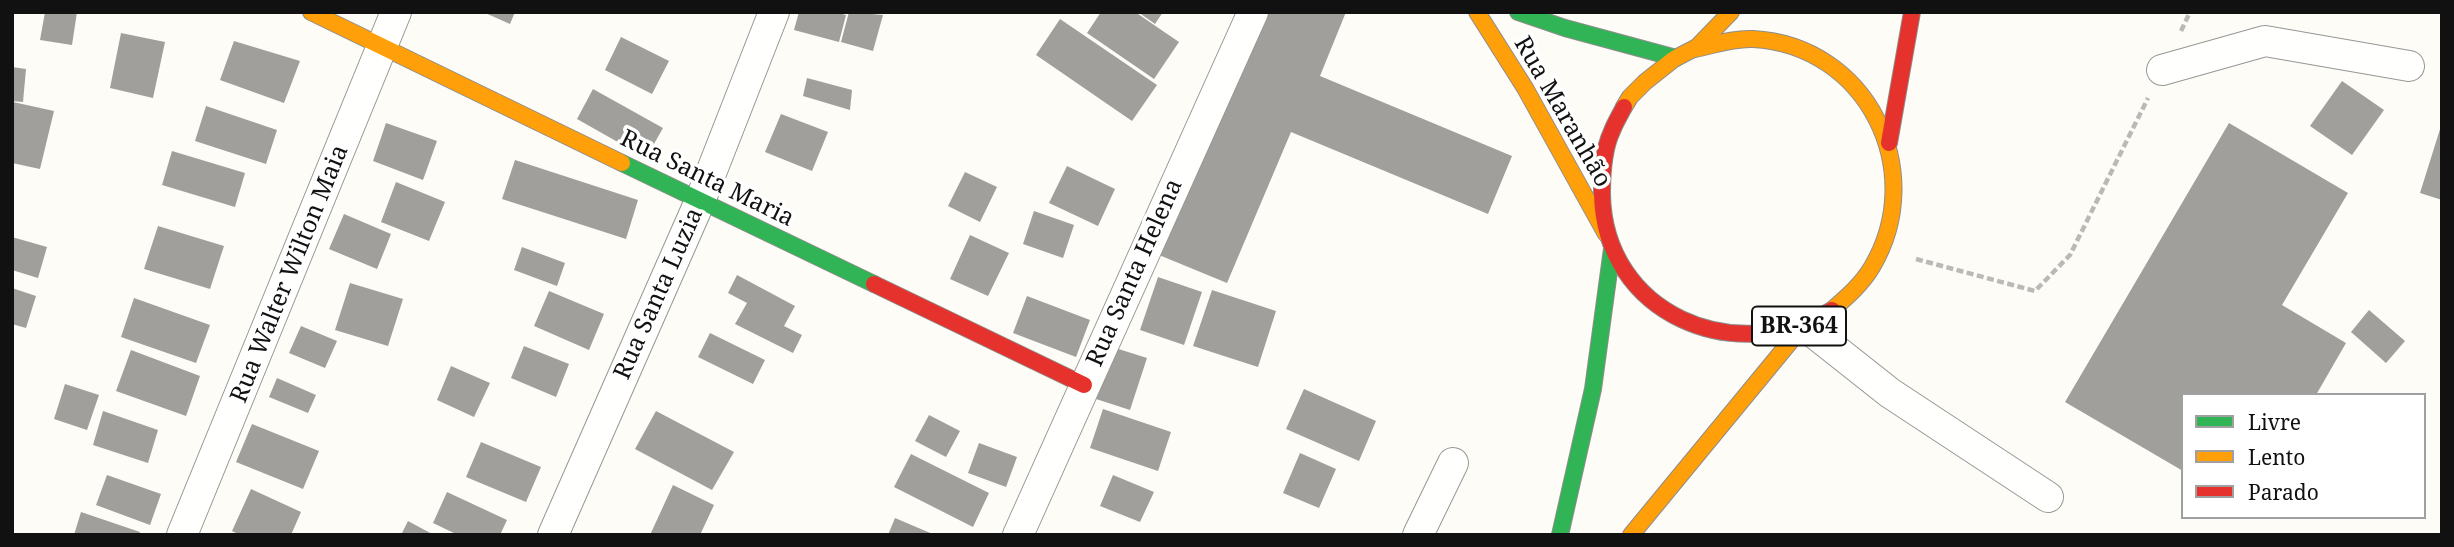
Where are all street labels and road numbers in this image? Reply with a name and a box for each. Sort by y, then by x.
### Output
street label: Rua Maranhão [1507,32,1617,192]
street label: Rua Santa Maria [616,125,798,233]
street label: Rua Walter Wilton Maia [225,141,355,407]
street label: Rua Santa Helena [1081,175,1189,371]
street label: Rua Santa Luzia [608,204,710,384]
road number: BR-364 [1752,306,1846,346]

